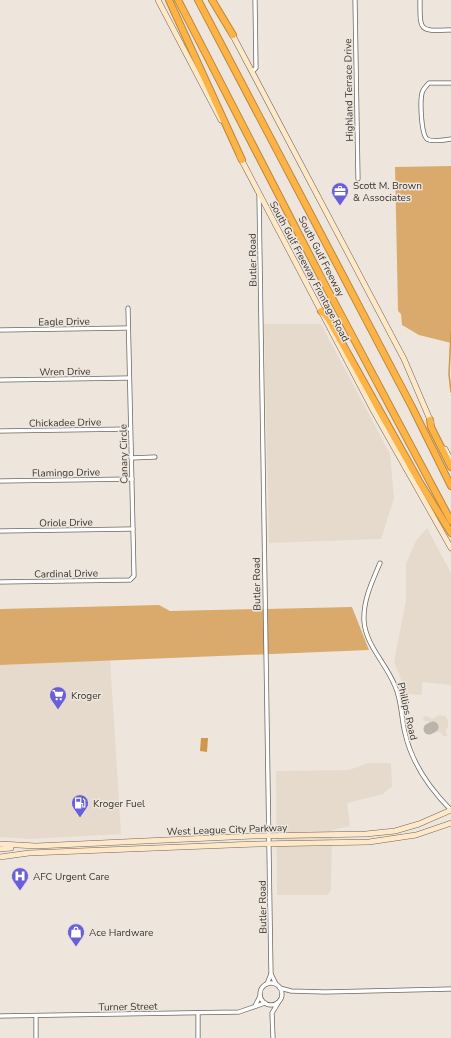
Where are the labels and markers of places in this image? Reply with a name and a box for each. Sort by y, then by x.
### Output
place label: Scott M. Brown & Associates [353,179,422,205]
office icon: Scott M. Brown & Associates [330,181,350,206]
supermarket icon: Kroger [48,685,68,710]
place label: Kroger [71,689,102,703]
fuel station icon: Kroger Fuel [70,793,90,818]
place label: Kroger Fuel [93,797,145,811]
hospital icon: AFC Urgent Care [10,866,30,891]
place label: AFC Urgent Care [33,870,109,884]
shop icon: Ace Hardware [66,922,86,947]
place label: Ace Hardware [89,926,153,940]

